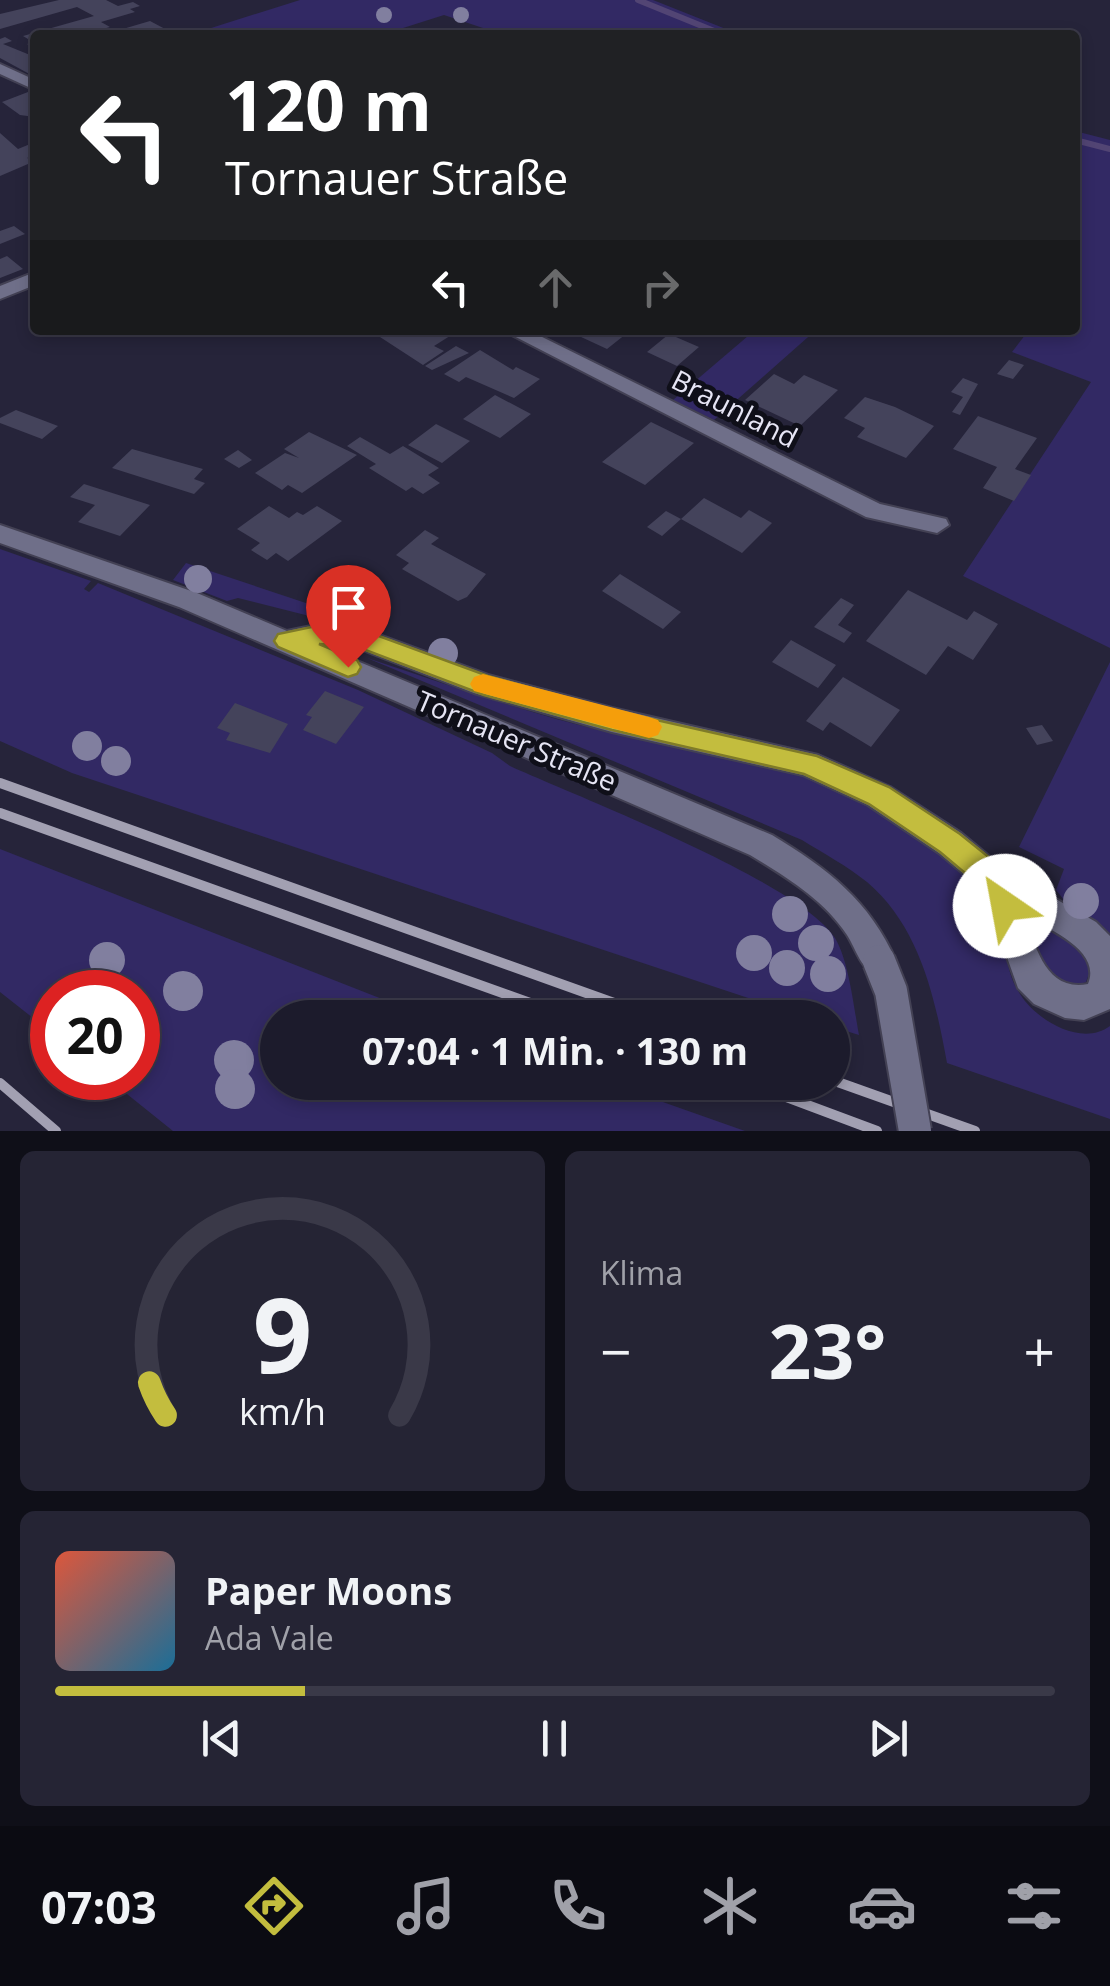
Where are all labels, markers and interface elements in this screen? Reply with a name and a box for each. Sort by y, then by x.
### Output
text: 120 m [225,56,432,152]
icon: left [60,70,190,200]
text: Tornauer Straße [225,147,568,208]
icon: left [423,260,478,315]
icon: ahead [528,260,583,315]
icon: right [633,260,688,315]
street label: Braunland [666,360,804,456]
pin [306,565,391,668]
icon: arrive [321,580,376,635]
street label: Tornauer Straße [411,681,623,799]
position arrow [953,854,1057,958]
speed limit sign: 20 [30,970,160,1100]
text: 07:04 · 1 Min. · 130 m [362,1024,748,1076]
text: Klima [600,1251,683,1294]
text: 9 [253,1262,312,1403]
text: 23° [769,1299,886,1401]
text: − [600,1313,631,1388]
text: + [1024,1313,1055,1388]
text: km/h [239,1387,326,1435]
text: Paper Moons [205,1564,452,1616]
text: Ada Vale [205,1616,334,1659]
icon: previous [194,1711,249,1766]
icon: pause [527,1711,582,1766]
icon: next [861,1711,916,1766]
icon: directions [239,1871,309,1941]
icon: music [391,1871,461,1941]
icon: phone [543,1871,613,1941]
icon: climate [695,1871,765,1941]
icon: car [847,1871,917,1941]
icon: filters [999,1871,1069,1941]
text: 07:03 [41,1876,157,1937]

